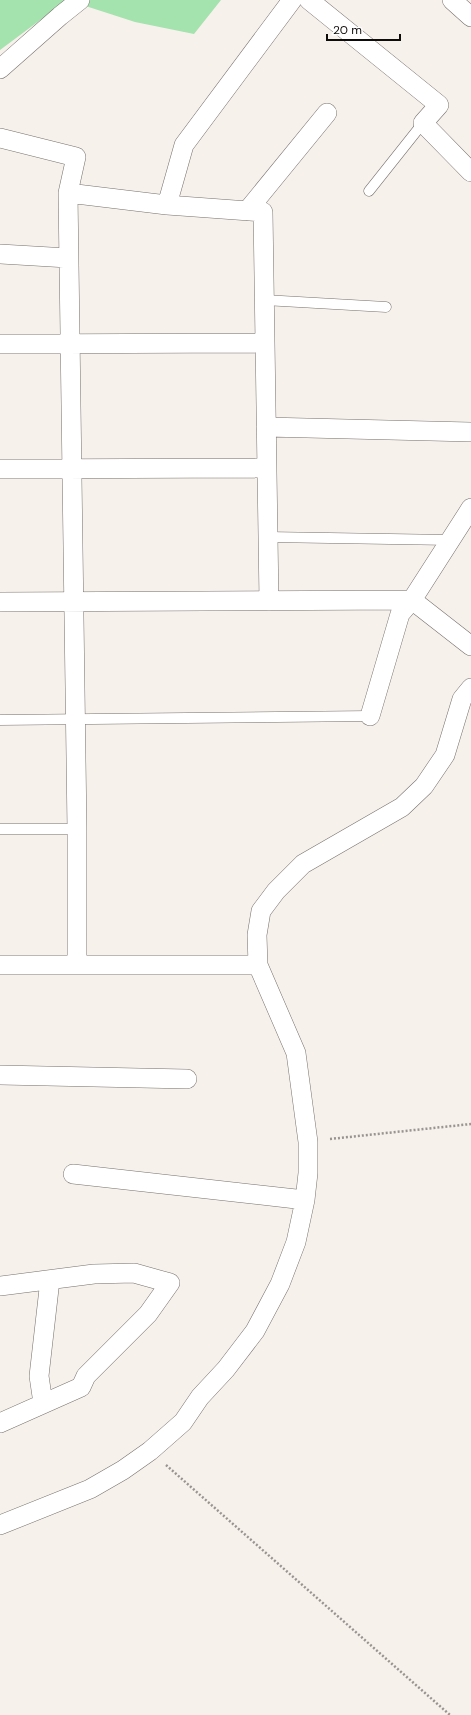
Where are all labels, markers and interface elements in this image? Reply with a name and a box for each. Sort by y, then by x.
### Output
scale bar [327,16,400,42]
text: 20 m [333,22,362,38]

